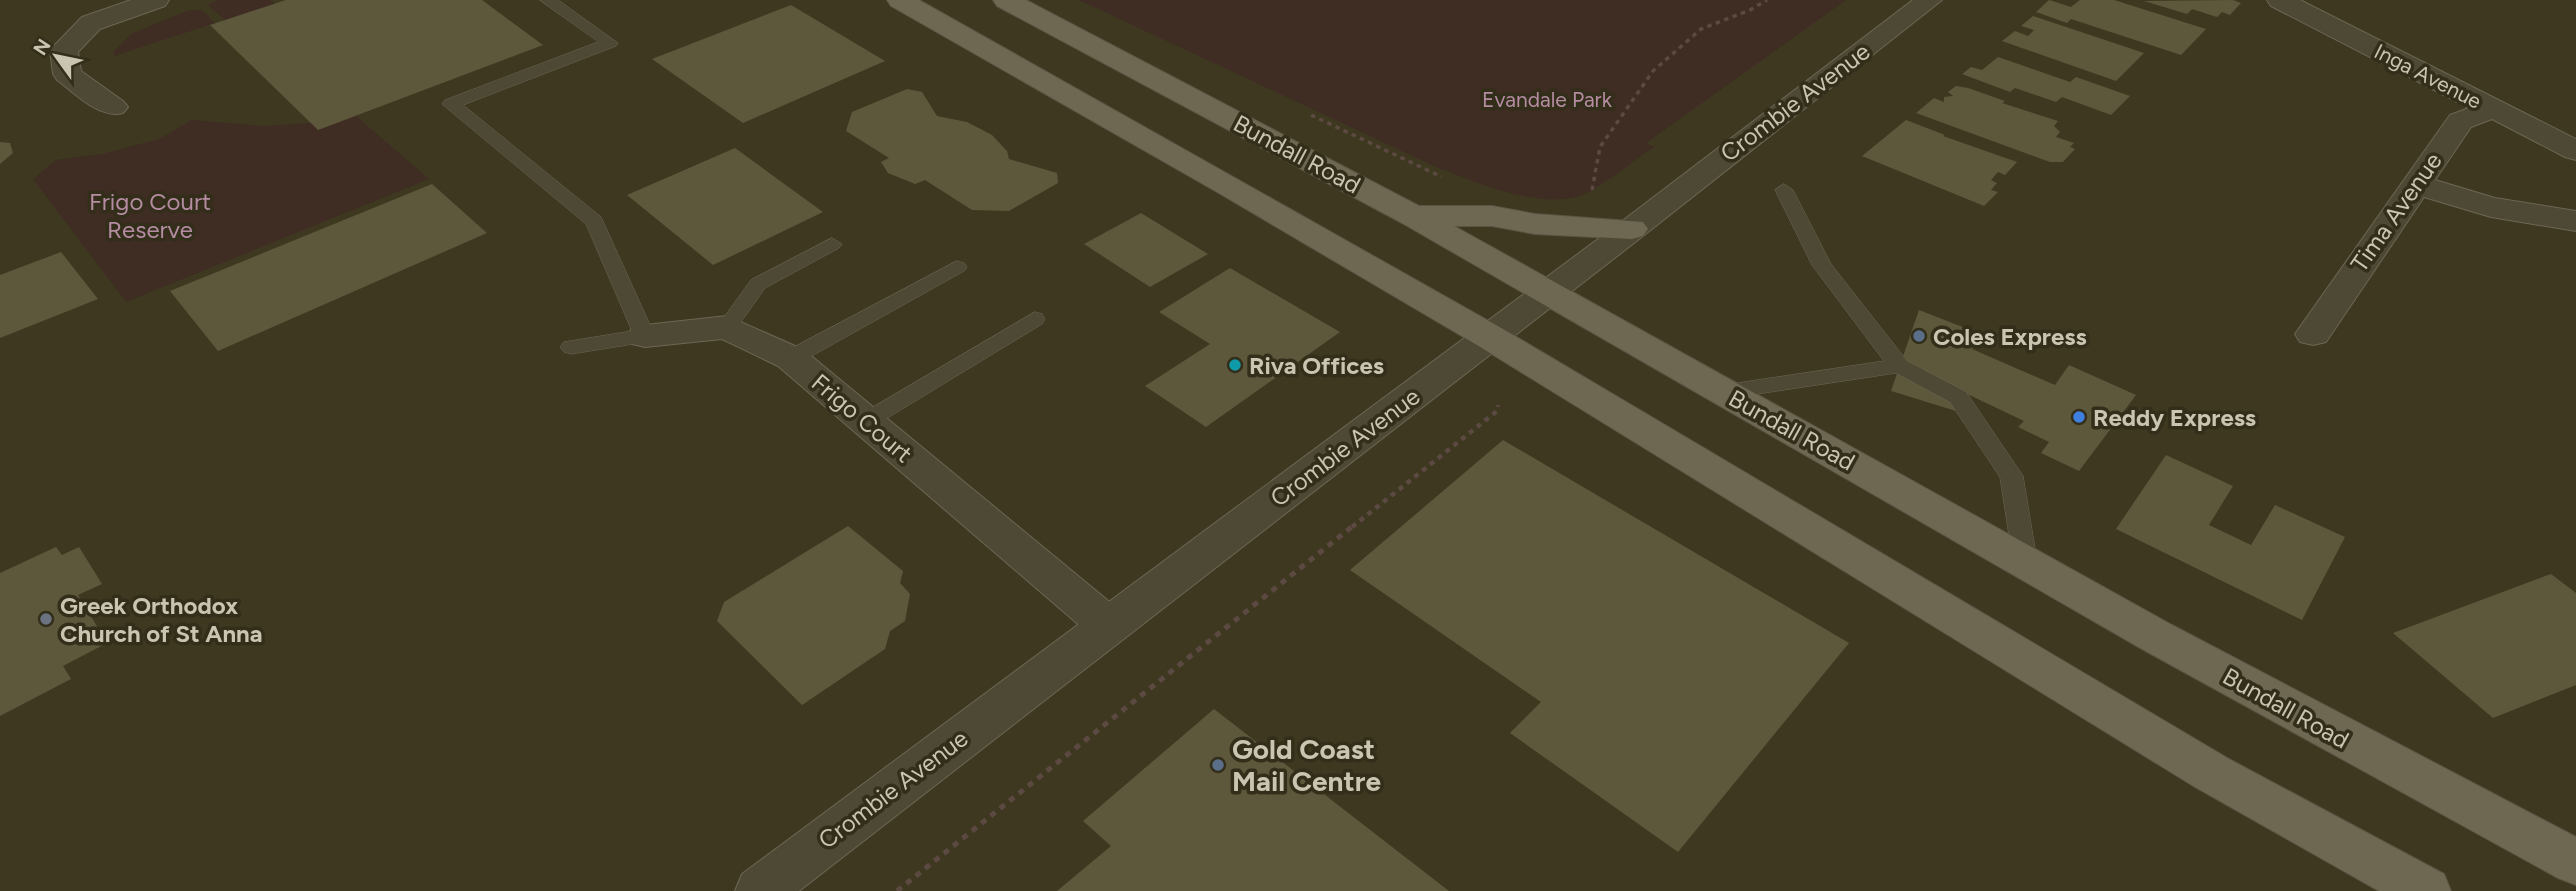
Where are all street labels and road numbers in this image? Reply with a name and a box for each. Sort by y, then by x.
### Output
street label: Crombie Avenue [1715,36,1875,168]
street label: Inga Avenue [2370,38,2486,114]
street label: Bundall Road [1229,108,1365,200]
street label: Tima Avenue [2344,147,2448,277]
street label: Frigo Court [806,368,918,468]
street label: Crombie Avenue [1265,381,1425,513]
street label: Bundall Road [1724,384,1860,476]
street label: Bundall Road [2218,662,2354,754]
street label: Crombie Avenue [813,723,973,855]

